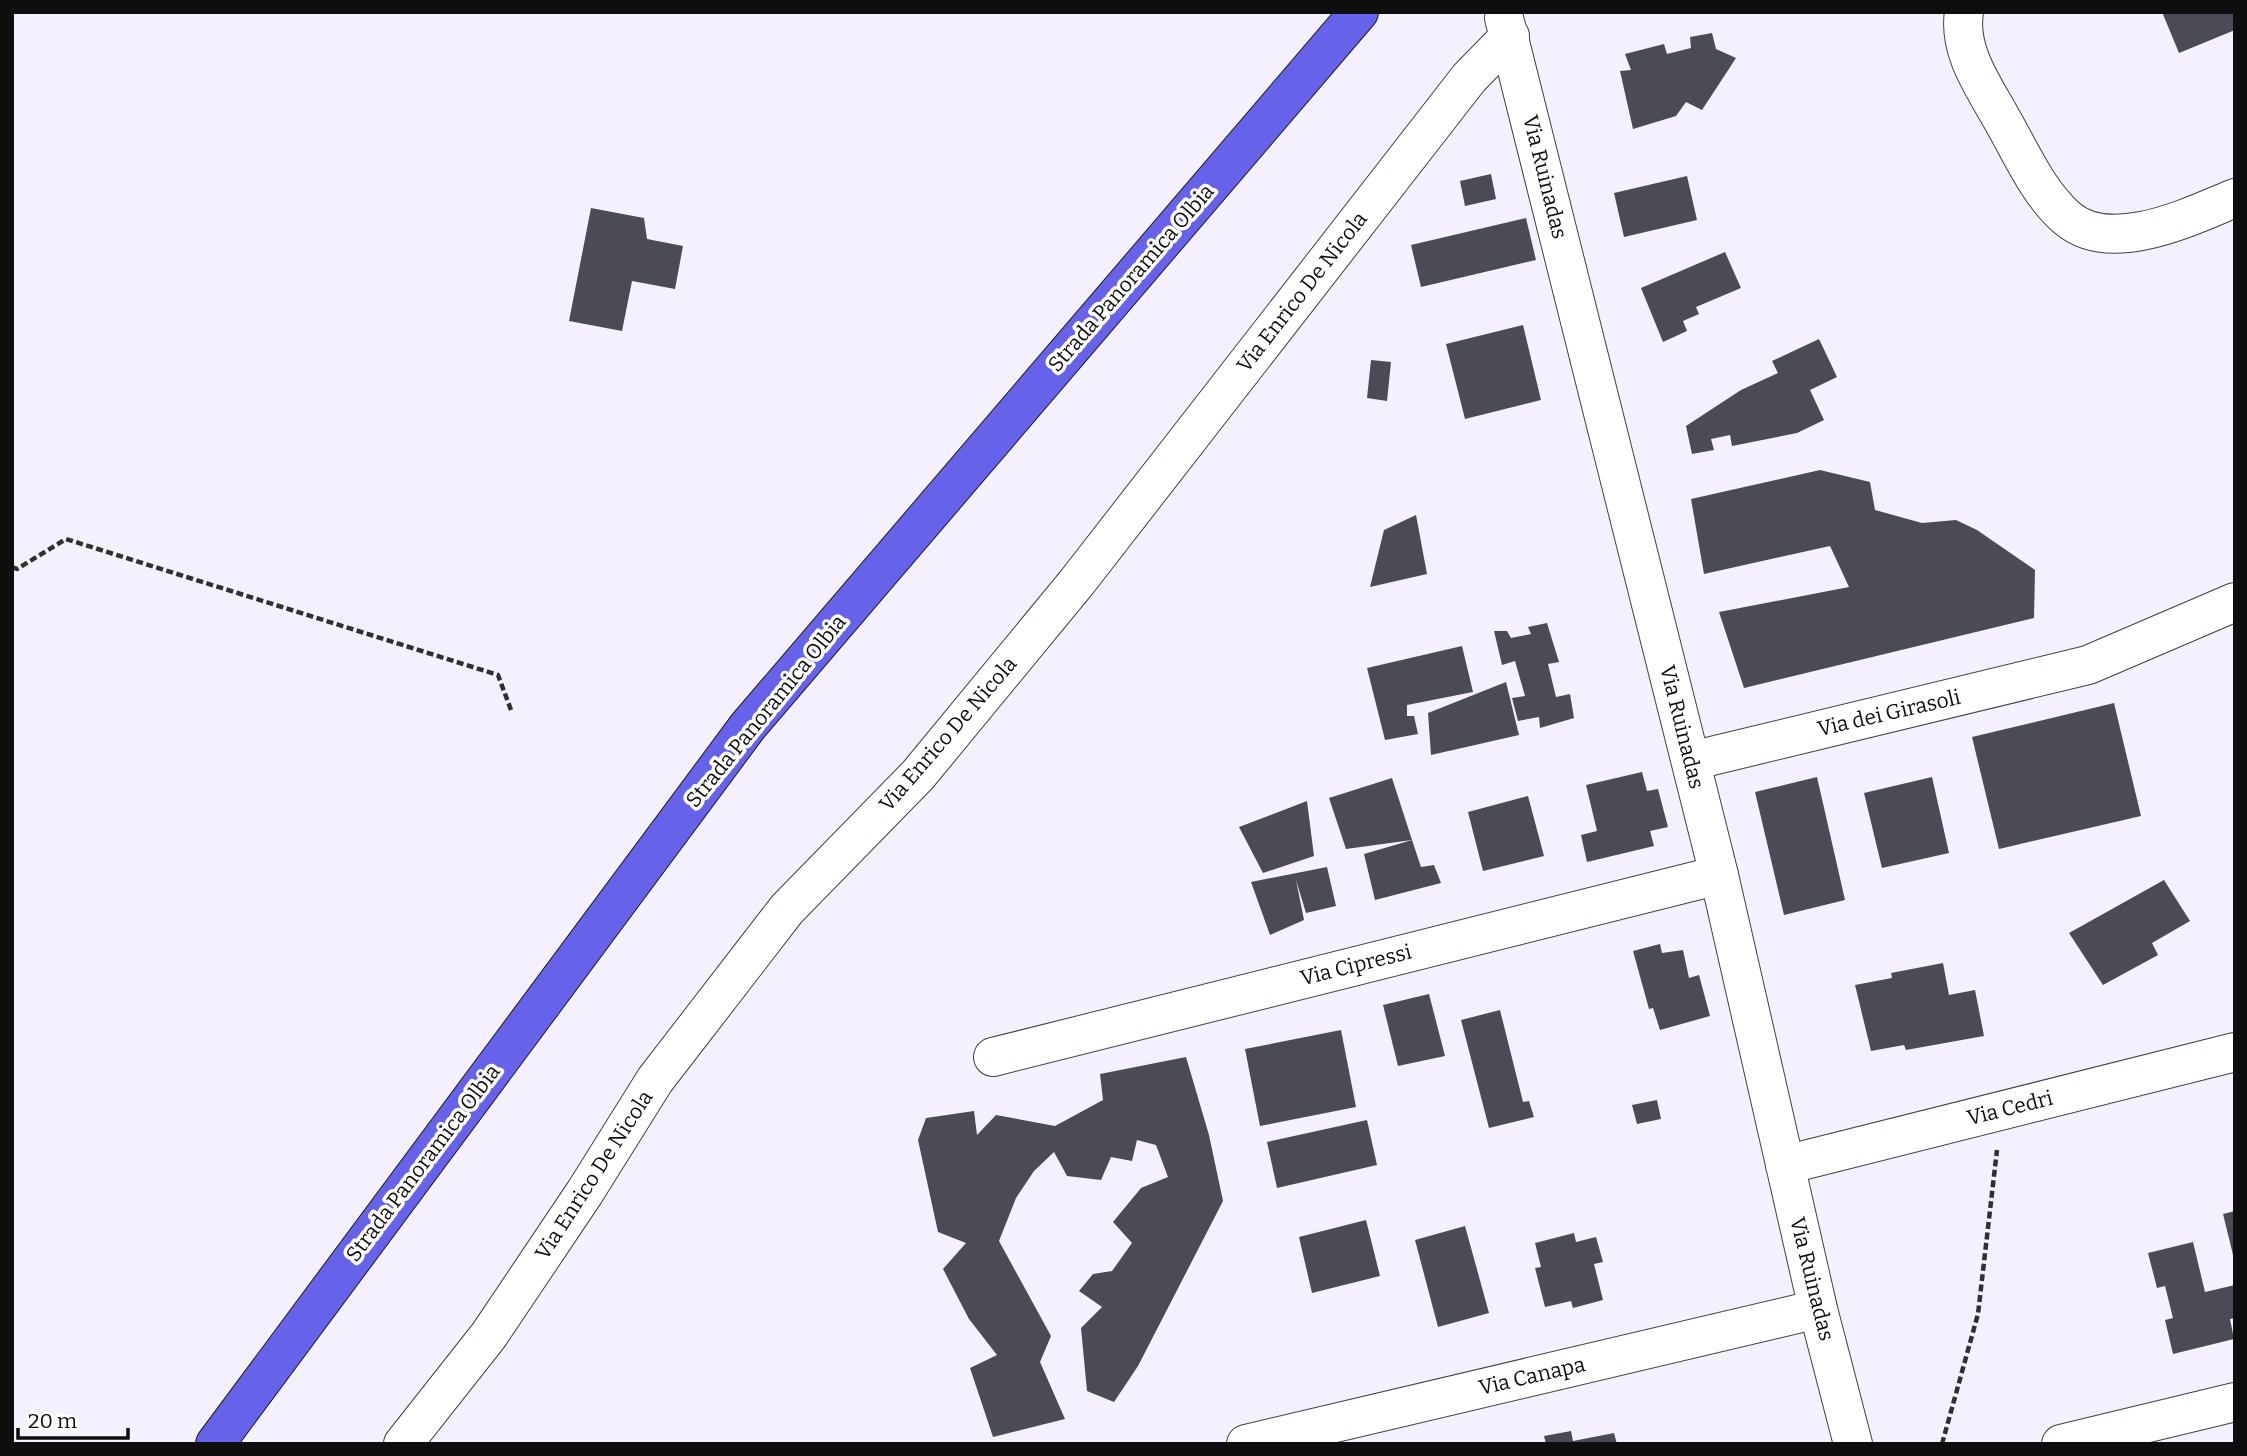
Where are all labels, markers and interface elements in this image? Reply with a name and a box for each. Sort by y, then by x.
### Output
street label: Via Ruinadas [1517,112,1573,242]
street label: Strada Panoramica Olbia [1042,178,1220,377]
street label: Via Enrico De Nicola [1231,206,1373,377]
street label: Strada Panoramica Olbia [680,609,852,813]
street label: Via Enrico De Nicola [874,651,1023,817]
street label: Via Ruinadas [1654,662,1710,792]
street label: Via dei Girasoli [1815,684,1963,742]
street label: Via Cipressi [1298,939,1414,991]
street label: Strada Panoramica Olbia [340,1059,506,1267]
street label: Via Enrico De Nicola [530,1085,659,1265]
street label: Via Cedri [1964,1085,2056,1131]
street label: Via Ruinadas [1784,1214,1840,1344]
street label: Via Canapa [1476,1351,1588,1401]
scale bar [18,1396,128,1440]
text: 20 m [28,1408,77,1434]

